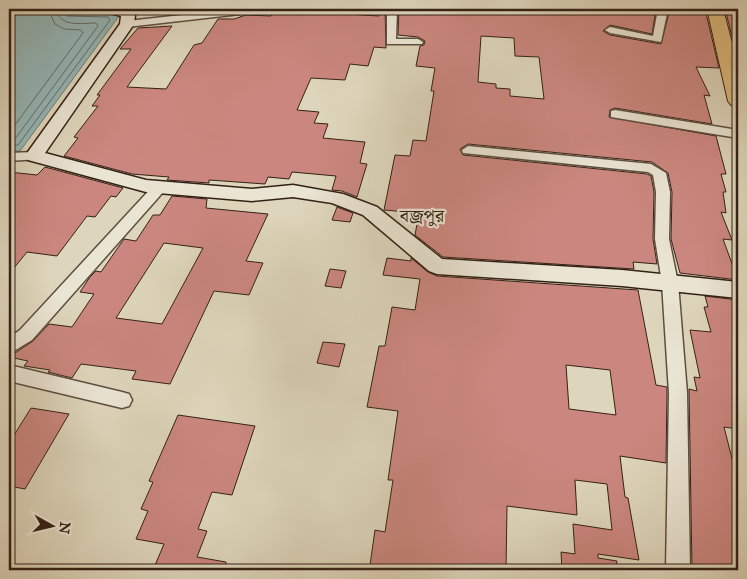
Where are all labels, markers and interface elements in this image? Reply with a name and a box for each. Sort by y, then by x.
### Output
district label: বজ্রপুর [399,205,445,227]
north arrow [28,502,78,552]
text: N [55,521,74,535]

